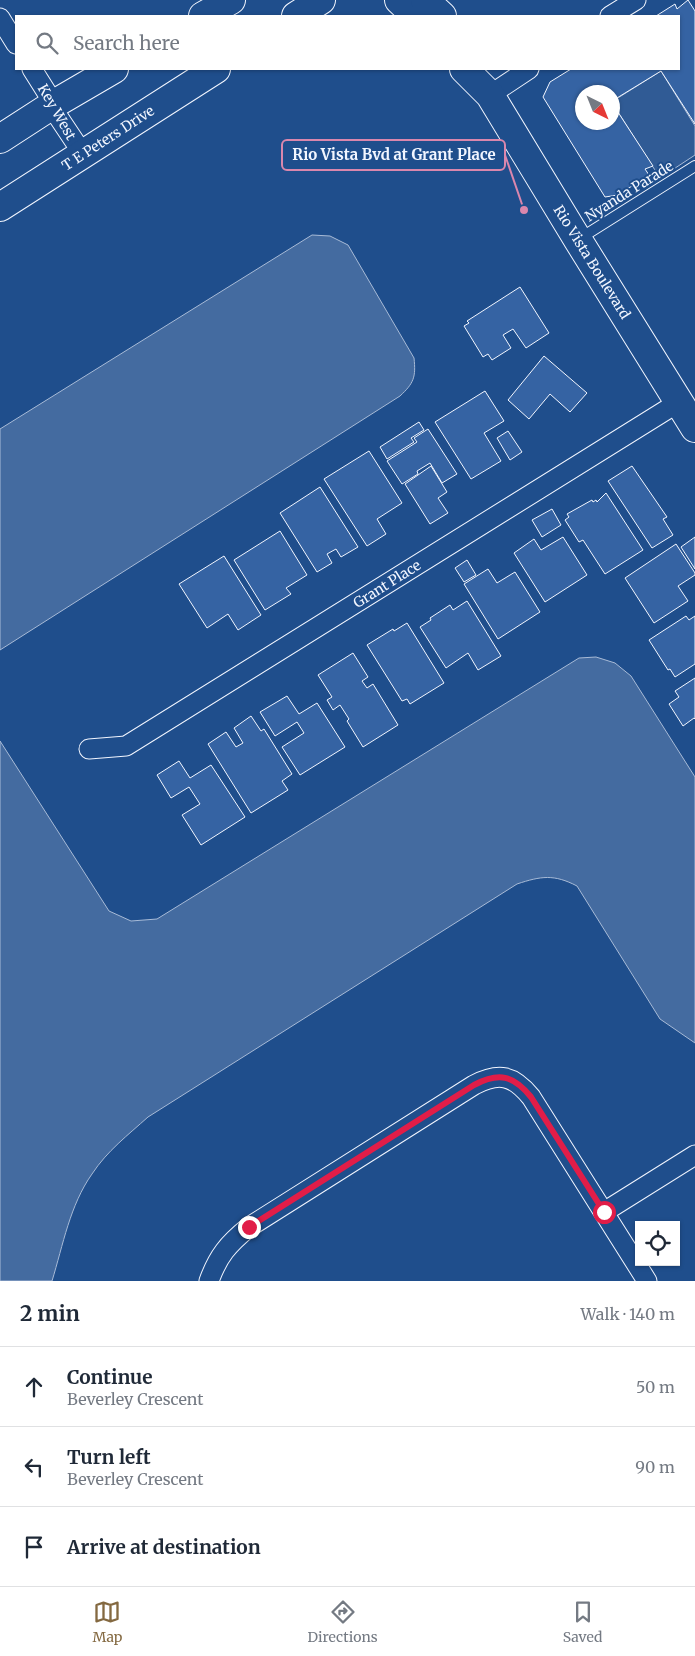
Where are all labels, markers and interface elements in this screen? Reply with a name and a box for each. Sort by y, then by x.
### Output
search box [15,15,680,70]
icon: search [33,29,61,57]
text: Search here [73,31,180,55]
street label: Key West [34,81,80,144]
north arrow [575,85,620,130]
street label: T E Peters Drive [58,101,158,175]
callout: Rio Vista Bvd at Grant Place [282,140,505,170]
text: Rio Vista Bvd at Grant Place [292,145,496,164]
street label: Nyanda Parade [582,157,676,225]
street label: Rio Vista Boulevard [550,202,635,323]
street label: Grant Place [350,556,424,612]
route start [593,1201,616,1224]
route end [238,1216,261,1239]
map controls [635,1221,680,1266]
button: locate [635,1221,680,1266]
text: 2 min [20,1300,80,1327]
text: Walk · 140 m [581,1304,675,1324]
text: Continue [67,1365,153,1389]
icon: ahead [20,1373,48,1401]
text: 50 m [636,1377,675,1397]
text: Beverley Crescent [67,1389,203,1409]
text: Turn left [67,1445,151,1469]
icon: left [20,1453,48,1481]
text: 90 m [635,1457,675,1477]
text: Beverley Crescent [67,1469,203,1489]
icon: arrive [20,1533,48,1561]
text: Arrive at destination [67,1535,261,1559]
tab: Map [93,1598,122,1646]
tab: Directions [308,1598,378,1646]
tab: Saved [563,1598,602,1646]

